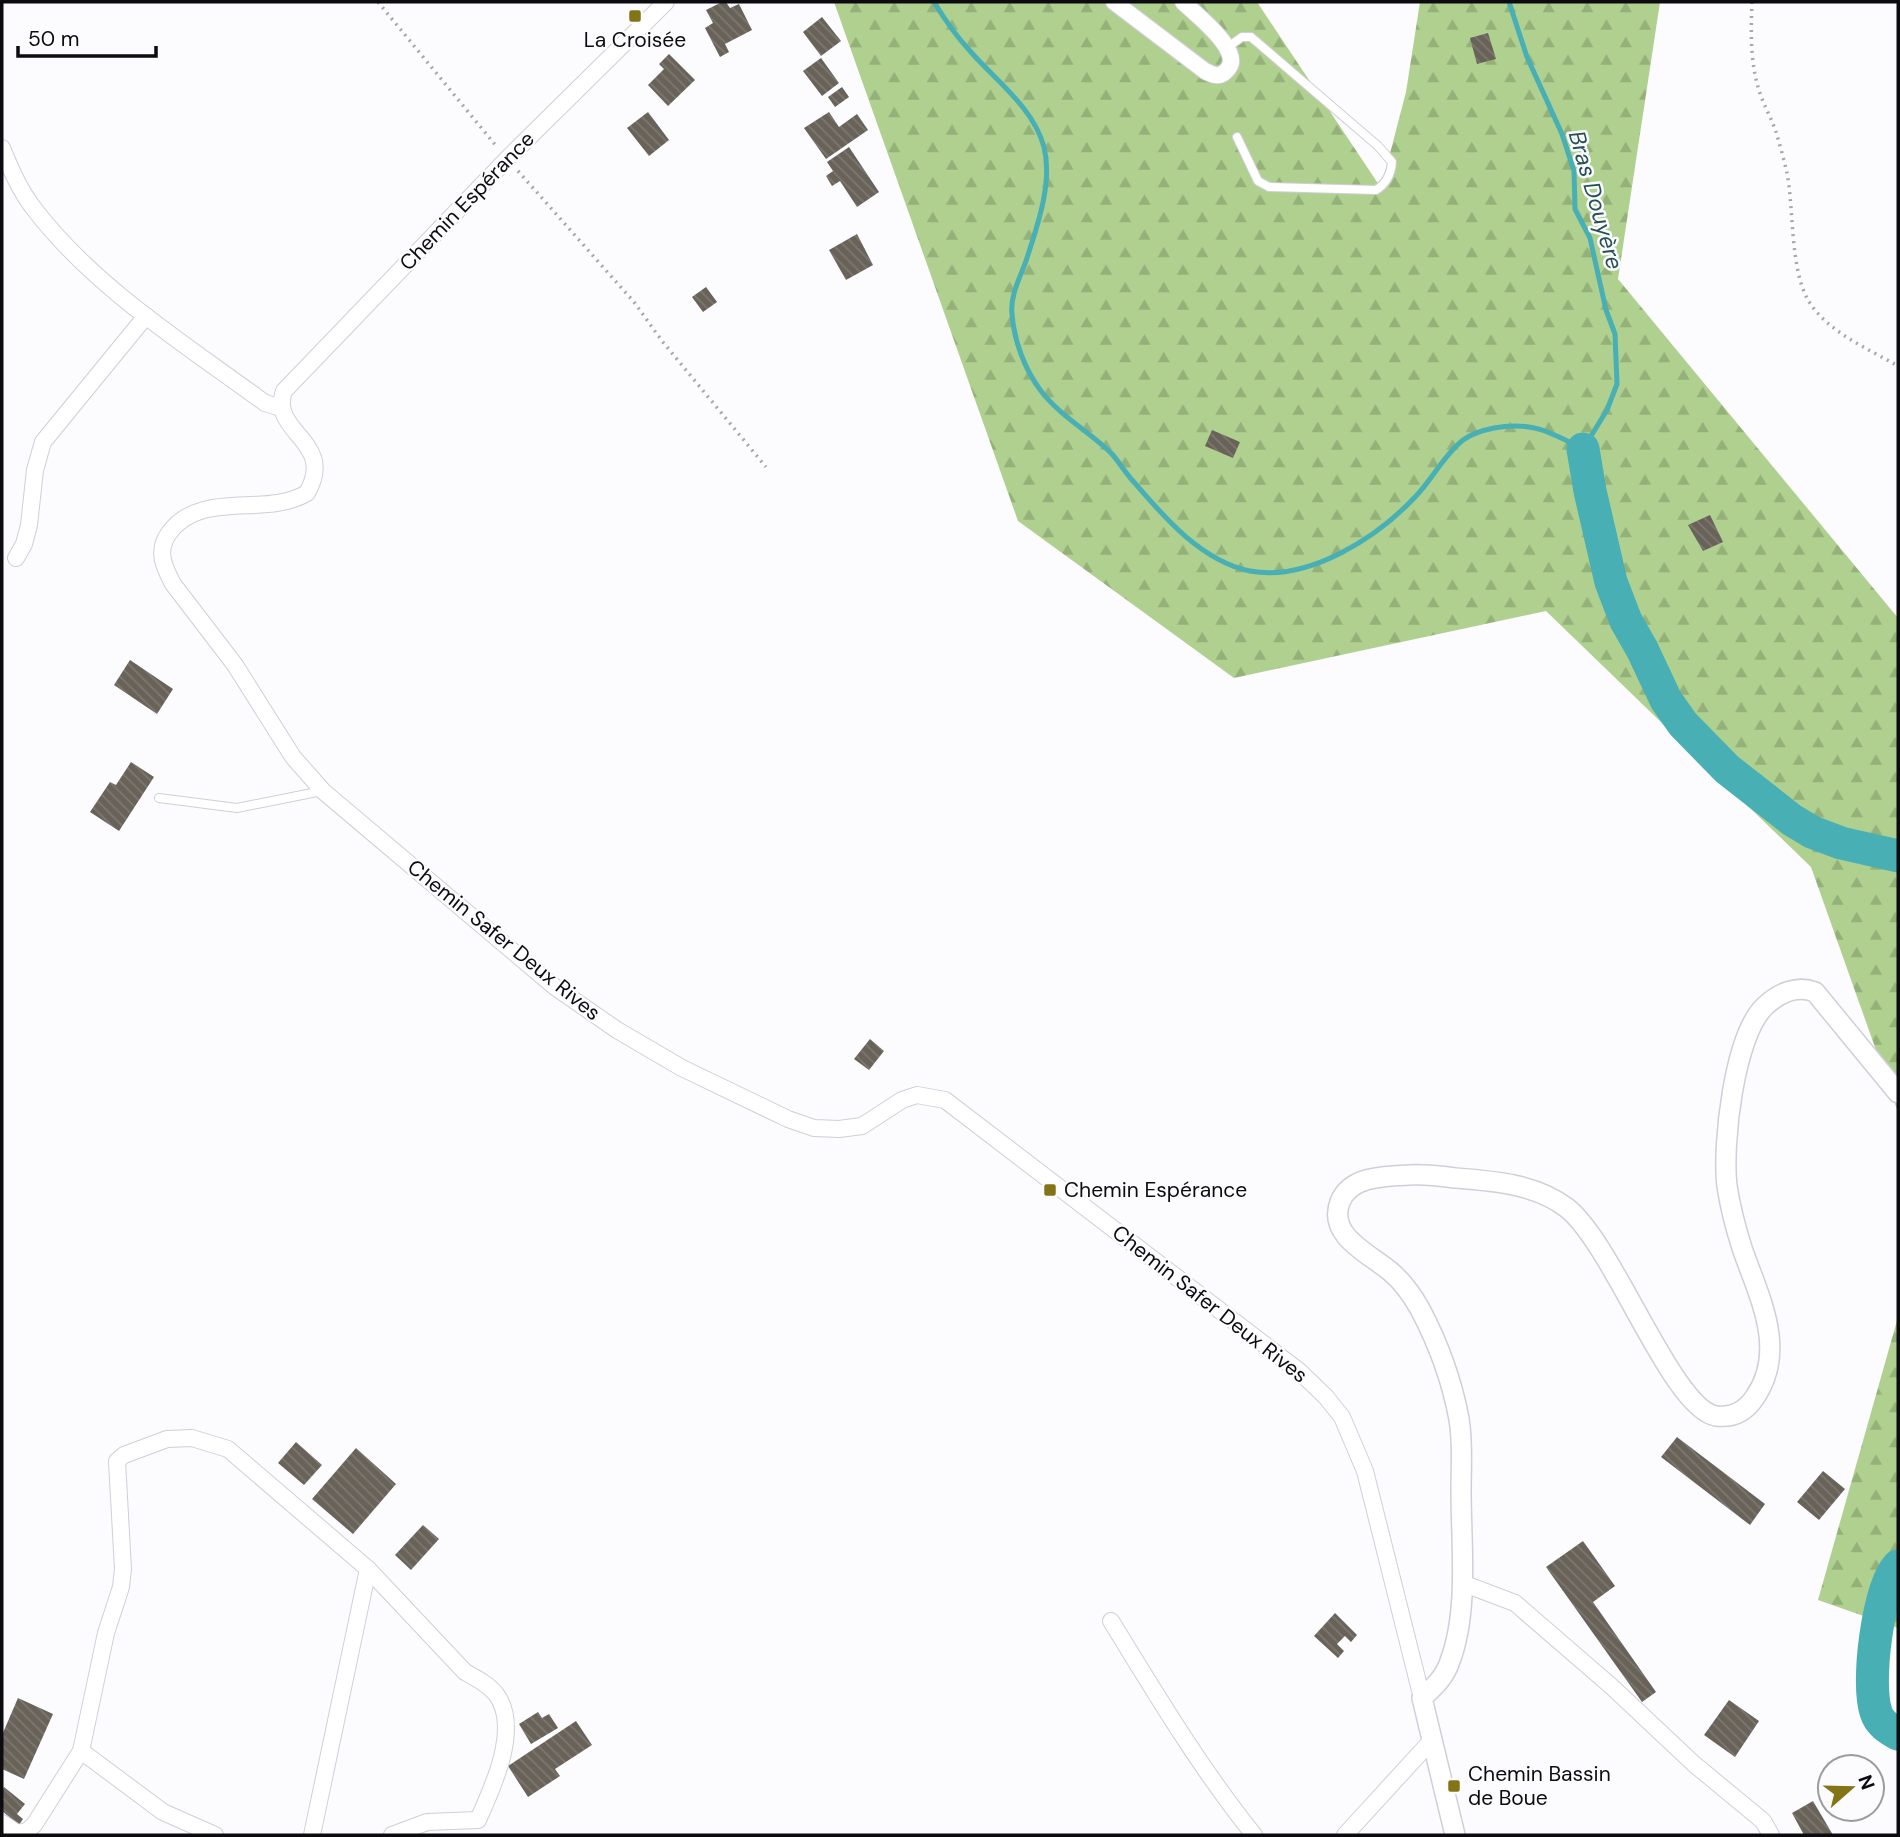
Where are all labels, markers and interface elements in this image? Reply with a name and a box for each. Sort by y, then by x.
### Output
marker: La Croisée [627,8,643,24]
scale bar [18,14,156,58]
text: 50 m [28,25,79,53]
place label: La Croisée [584,26,686,54]
street label: Chemin Espérance [393,125,541,277]
water label: Bras Douyère [1562,127,1630,273]
street label: Chemin Safer Deux Rives [402,853,606,1027]
place label: Chemin Espérance [1064,1176,1247,1204]
marker: Chemin Espérance [1042,1182,1058,1198]
street label: Chemin Safer Deux Rives [1106,1219,1314,1389]
north arrow [1816,1753,1886,1823]
place label: Chemin Bassin de Boue [1468,1760,1611,1812]
text: N [1852,1772,1881,1793]
marker: Chemin Bassin de Boue [1446,1778,1462,1794]

